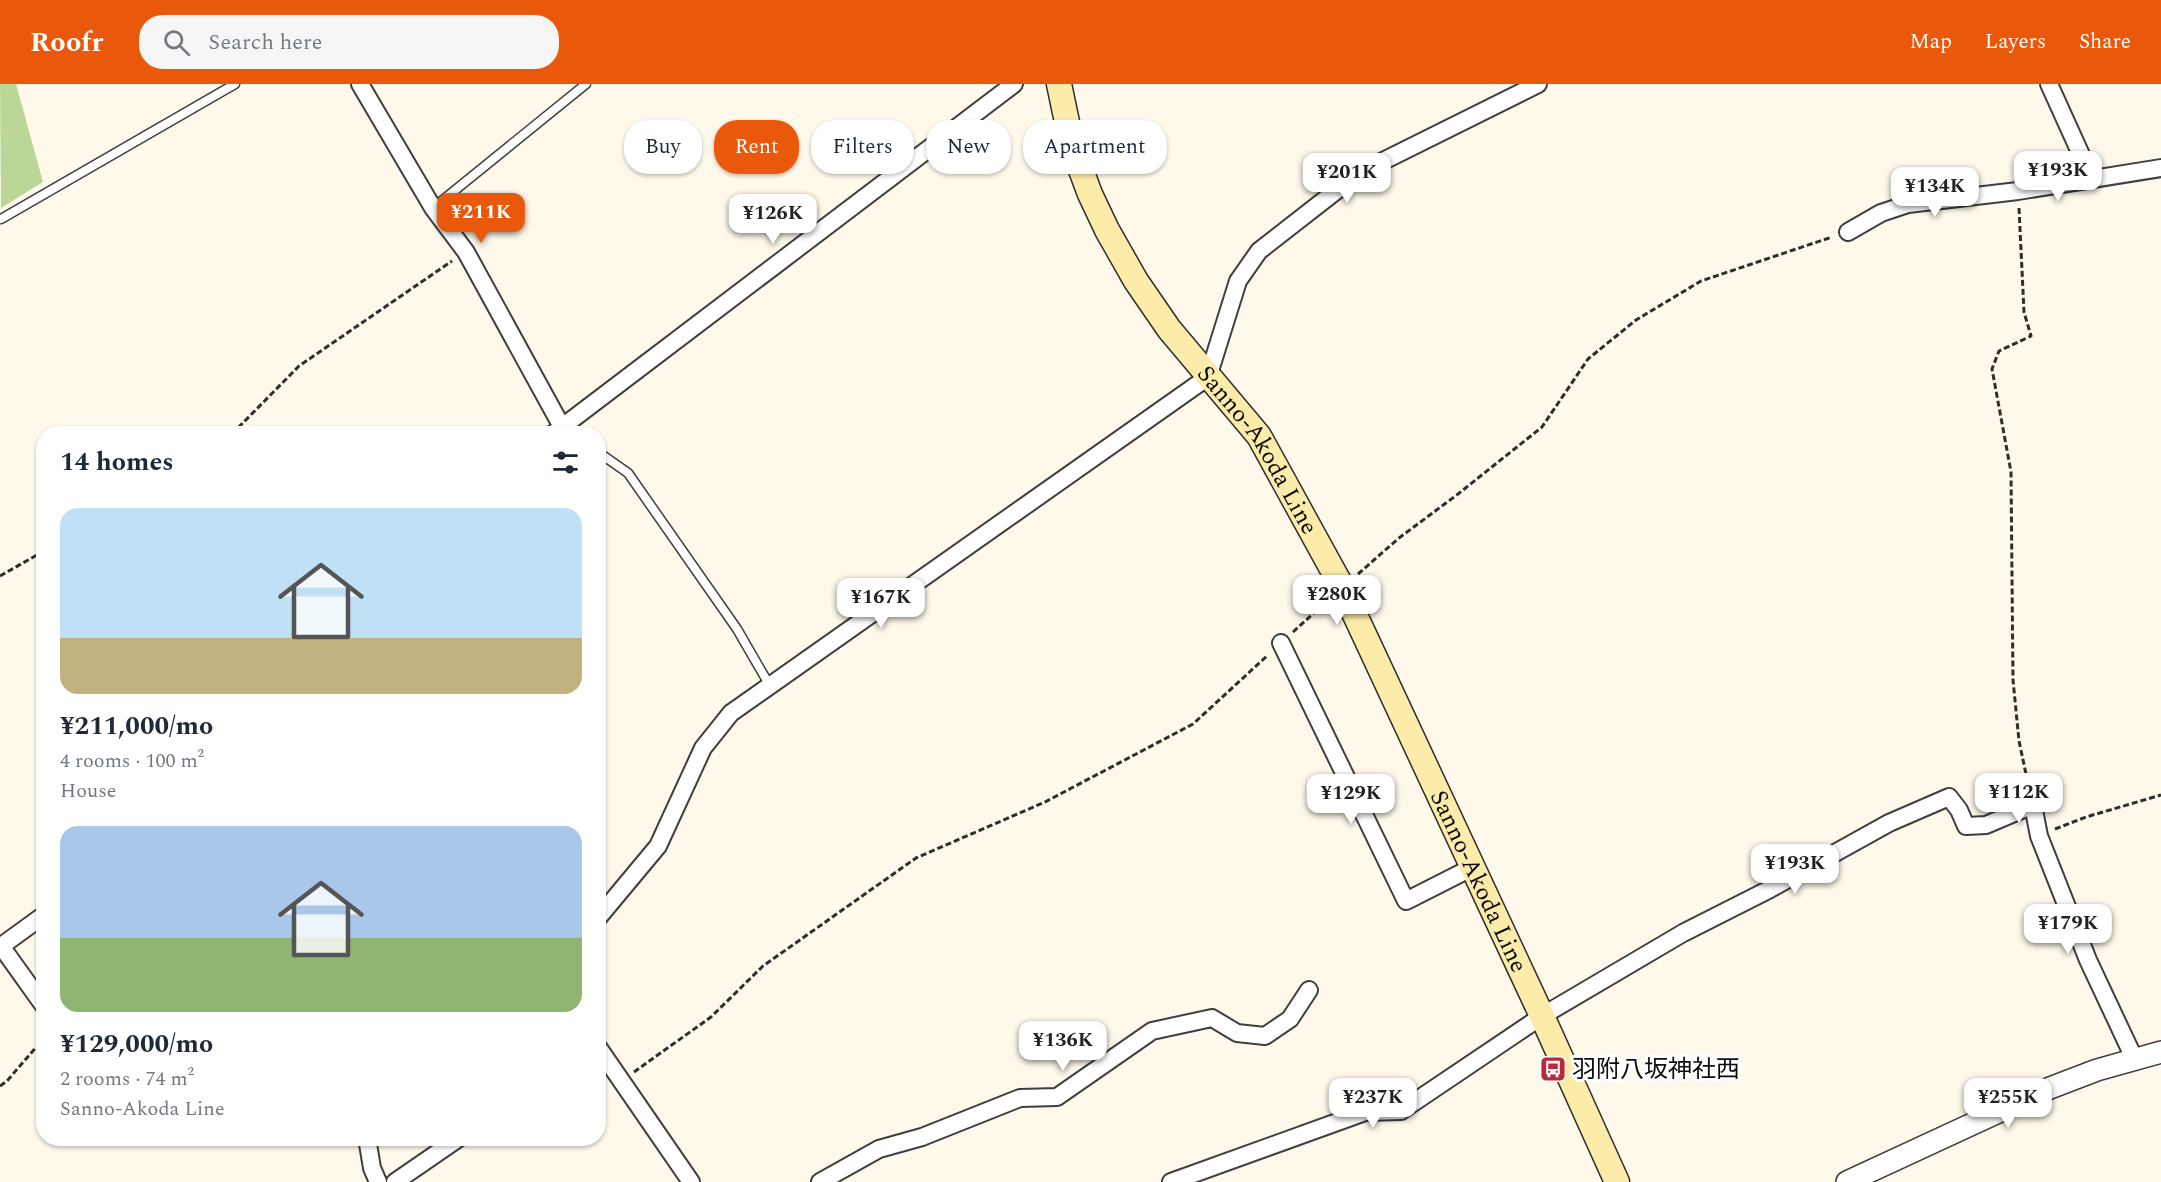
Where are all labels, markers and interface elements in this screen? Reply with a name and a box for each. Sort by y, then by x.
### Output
search box [139,15,559,69]
text: Roofr [30,21,103,64]
icon: search [160,26,193,59]
text: Search here [208,26,322,59]
text: Map [1910,26,1952,58]
text: Layers [1985,26,2046,58]
text: Share [2079,26,2131,58]
chip: Buy [624,120,702,174]
chip: Rent [714,120,799,174]
chip: Filters [811,120,914,174]
chip: New [926,120,1011,174]
chip: Apartment [1023,120,1167,174]
pin: ¥193K [2016,151,2100,202]
pin: ¥201K [1305,153,1389,204]
text: ¥193K [2028,155,2088,185]
text: ¥201K [1317,157,1377,187]
pin: ¥134K [1893,167,1977,218]
text: ¥134K [1905,171,1965,201]
pin: ¥211K [439,193,523,244]
pin: ¥126K [731,194,815,245]
text: ¥211K [451,197,511,227]
text: ¥126K [743,198,803,228]
street label: Sanno-Akoda Line [1188,358,1327,541]
text: 14 homes [60,442,174,482]
icon: filters [549,446,582,479]
icon: home [267,547,375,655]
pin: ¥280K [1295,575,1379,626]
pin: ¥167K [839,578,923,629]
text: ¥280K [1307,579,1367,609]
text: ¥167K [851,582,911,612]
text: ¥211,000/mo [60,706,213,746]
text: 4 rooms · 100 m² [60,746,204,776]
pin: ¥112K [1977,773,2061,824]
pin: ¥129K [1309,774,1393,825]
text: House [60,776,117,806]
text: ¥112K [1989,777,2049,807]
text: ¥129K [1321,778,1381,808]
street label: Sanno-Akoda Line [1420,784,1536,979]
pin: ¥193K [1753,844,1837,895]
text: ¥193K [1765,848,1825,878]
icon: home [267,865,375,973]
pin: ¥179K [2026,904,2110,955]
text: ¥179K [2038,908,2098,938]
pin: ¥136K [1021,1021,1105,1072]
text: ¥129,000/mo [60,1024,213,1064]
text: ¥136K [1033,1025,1093,1055]
place label: 羽附八坂神社西 [1572,1052,1740,1088]
bus stop icon: 羽附八坂神社西 [1538,1054,1568,1084]
text: 2 rooms · 74 m² [60,1064,194,1094]
pin: ¥237K [1331,1078,1415,1129]
pin: ¥255K [1966,1078,2050,1129]
text: ¥237K [1343,1082,1403,1112]
text: ¥255K [1978,1082,2038,1112]
text: Sanno-Akoda Line [60,1094,225,1124]

